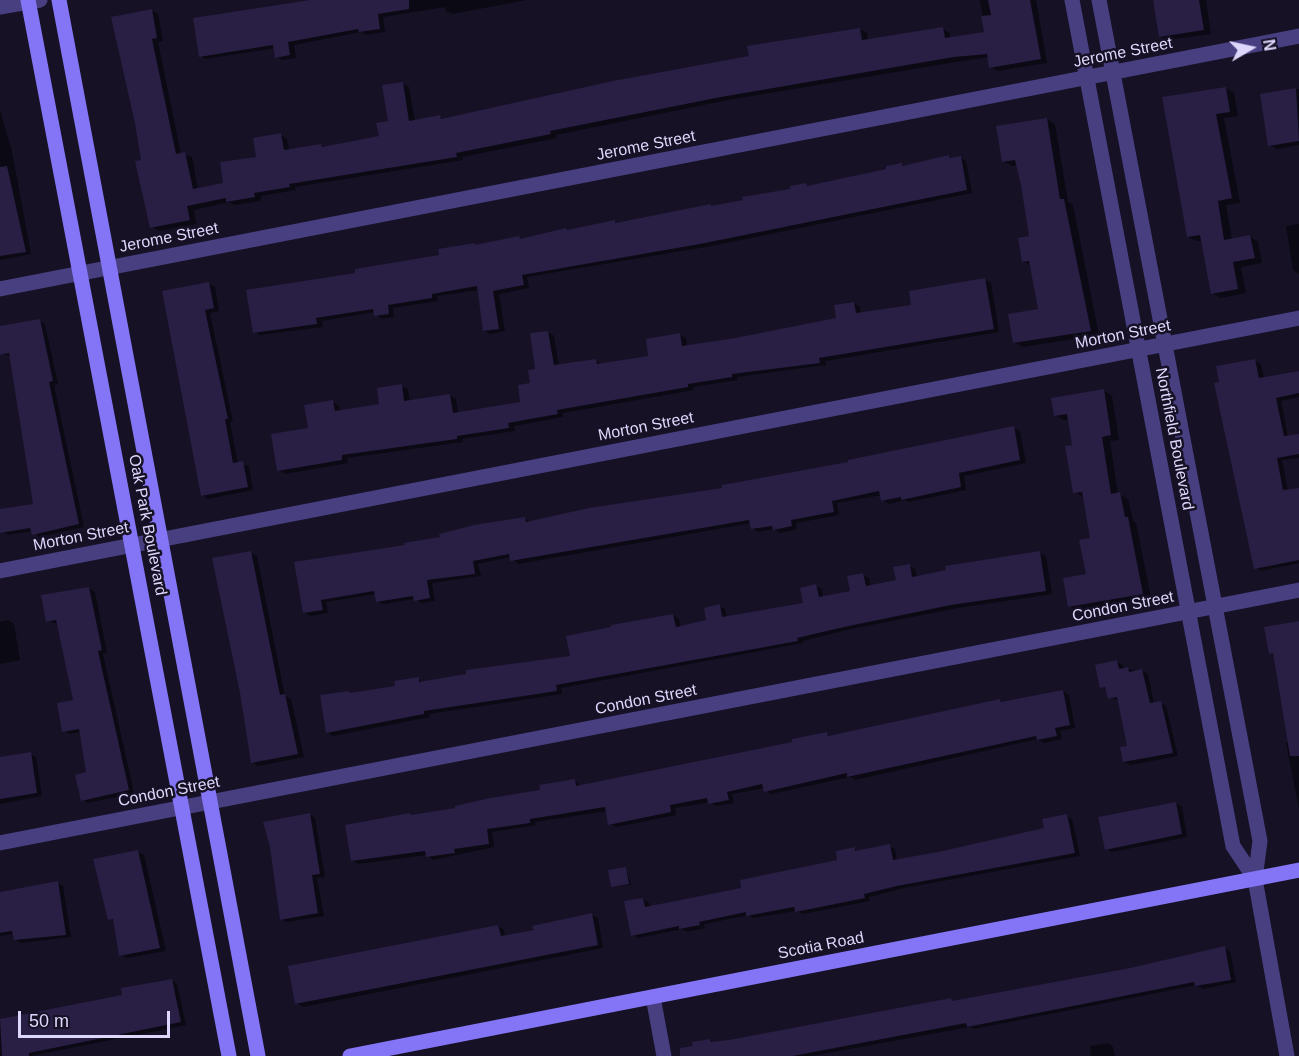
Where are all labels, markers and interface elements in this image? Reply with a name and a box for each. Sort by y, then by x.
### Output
north arrow [1221,18,1281,78]
street label: Jerome Street [1072,34,1174,72]
text: N [1260,38,1279,52]
street label: Jerome Street [595,127,697,165]
street label: Jerome Street [118,219,220,257]
street label: Morton Street [1074,316,1172,354]
street label: Northfield Boulevard [1151,366,1197,512]
street label: Morton Street [597,408,695,446]
street label: Oak Park Boulevard [124,453,170,597]
street label: Morton Street [32,518,130,556]
street label: Condon Street [1071,588,1175,626]
street label: Condon Street [594,681,698,719]
street label: Condon Street [117,773,221,811]
street label: Scotia Road [776,928,866,964]
scale bar [21,999,172,1037]
text: 50 m [29,1011,69,1031]

